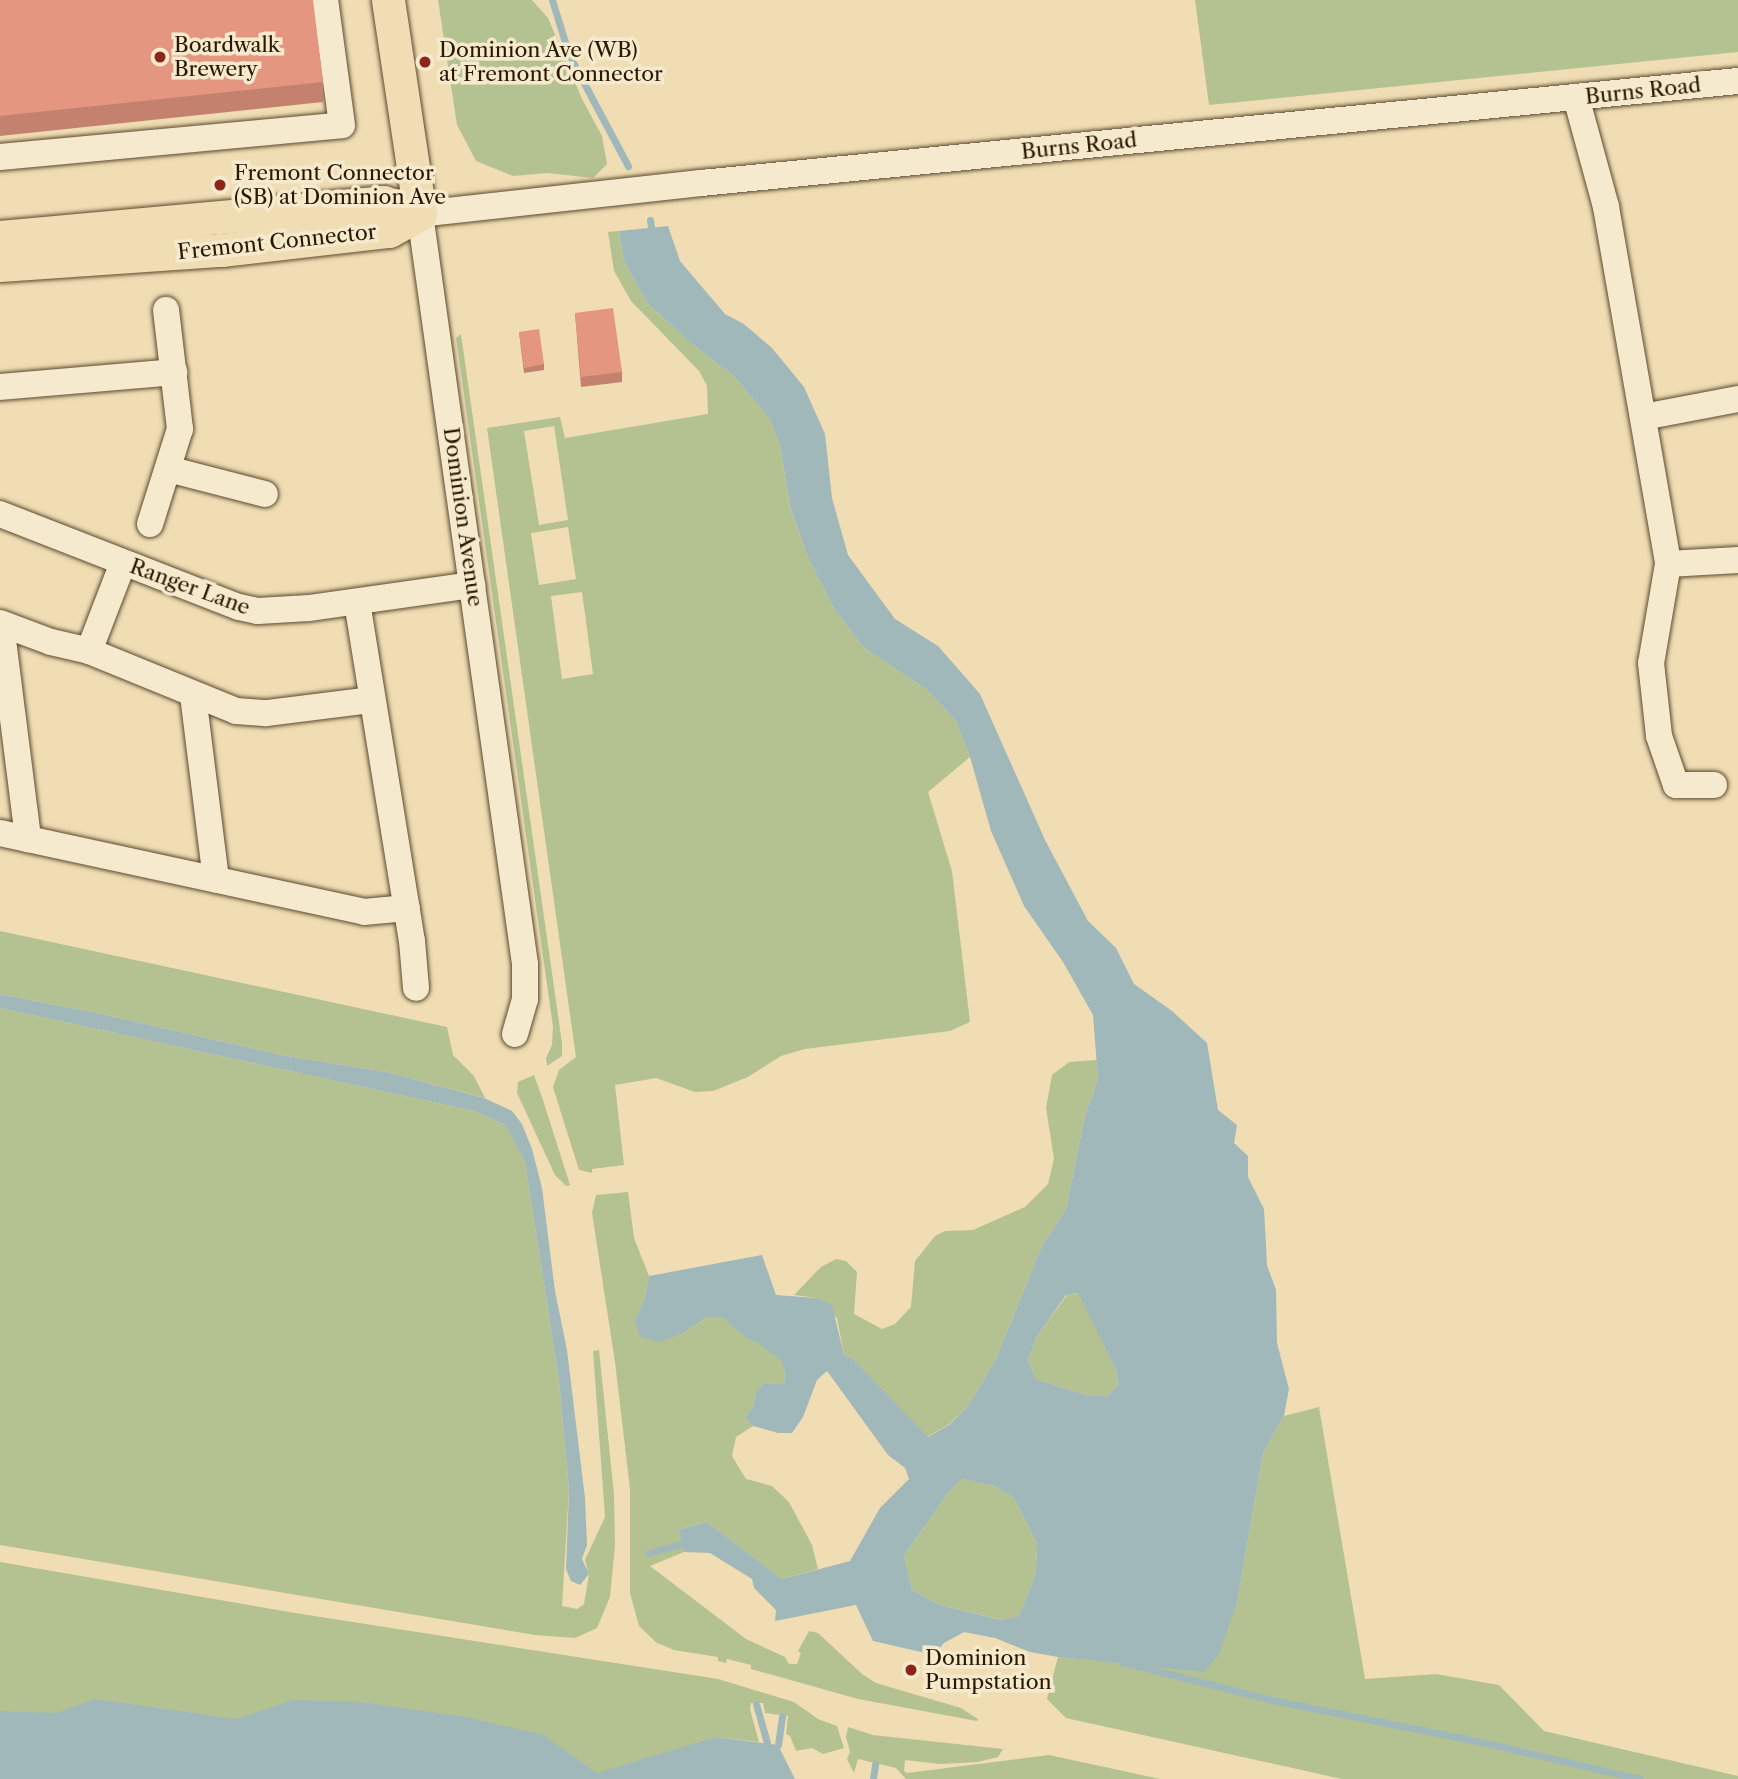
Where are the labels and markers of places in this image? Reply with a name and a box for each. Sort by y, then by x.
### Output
place label: Boardwalk Brewery [174,32,280,82]
place label: Dominion Ave (WB) at Fremont Connector [439,37,663,87]
marker: Boardwalk Brewery [152,49,168,65]
marker: Dominion Ave (WB) at Fremont Connector [417,54,433,70]
place label: Fremont Connector (SB) at Dominion Ave [234,160,447,210]
marker: Fremont Connector (SB) at Dominion Ave [212,177,228,193]
place label: Dominion Pumpstation [925,1645,1052,1695]
marker: Dominion Pumpstation [903,1662,919,1678]

